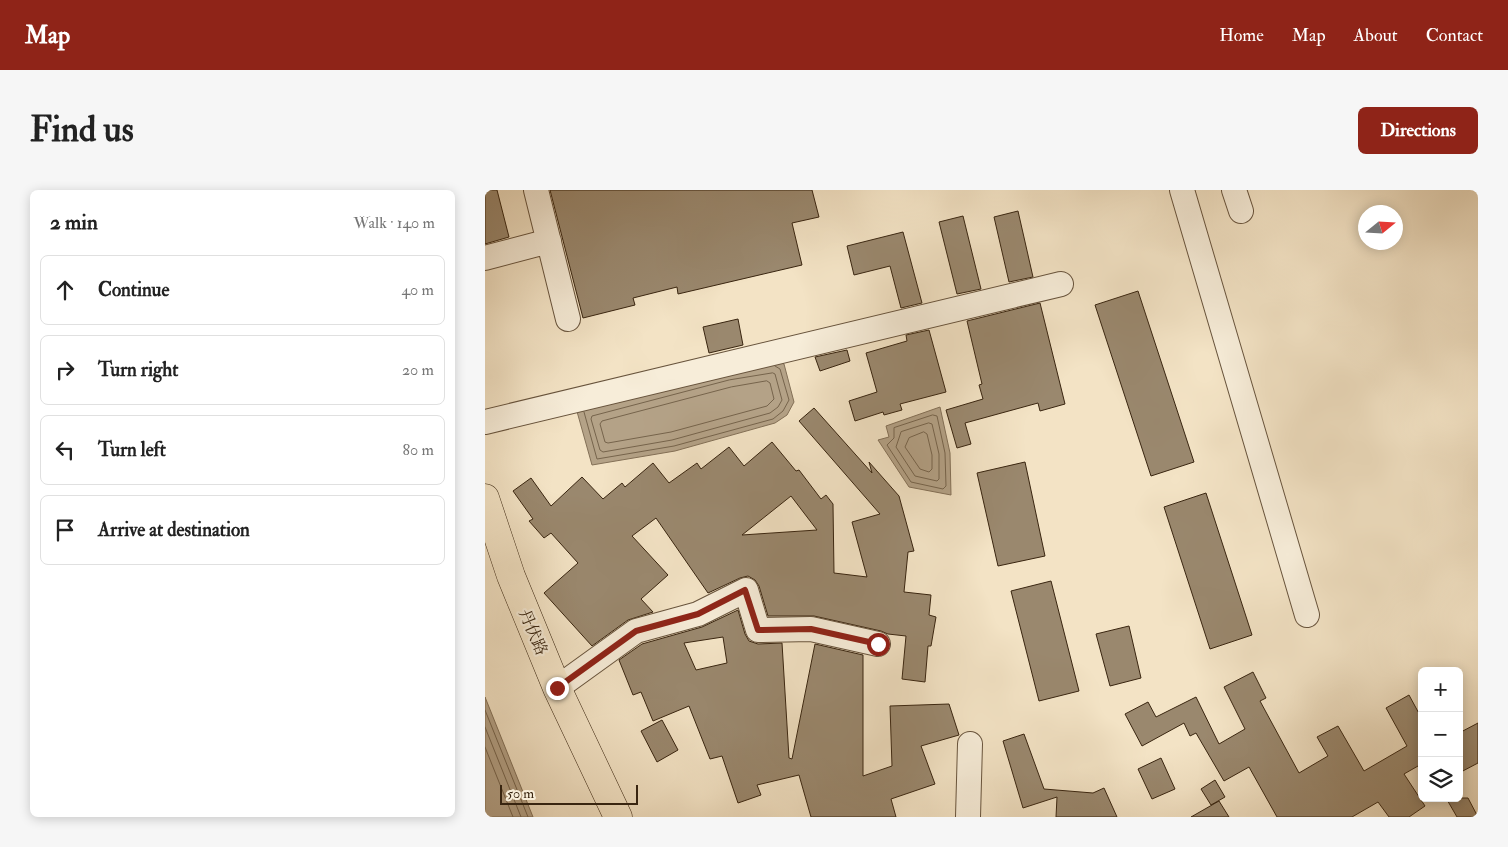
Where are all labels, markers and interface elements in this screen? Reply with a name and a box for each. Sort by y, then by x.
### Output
text: Map [25,20,70,51]
text: Home [1219,24,1264,47]
text: Map [1292,24,1326,47]
text: About [1354,24,1398,47]
text: Contact [1426,24,1483,47]
button: Directions [1358,107,1478,154]
text: Find us [30,108,134,152]
north arrow [1358,205,1403,250]
text: 2 min [50,209,98,236]
text: Walk · 140 m [354,213,435,233]
icon: ahead [51,276,79,304]
text: Continue [98,278,169,302]
text: 40 m [401,280,434,300]
icon: right [51,356,79,384]
text: Turn right [98,358,178,382]
text: 20 m [402,360,434,380]
icon: left [51,436,79,464]
text: Turn left [98,438,166,462]
text: 80 m [403,440,434,460]
icon: arrive [51,516,79,544]
text: Arrive at destination [98,518,250,542]
street label: 丹伏路 [514,606,552,658]
route start [867,633,890,656]
map controls [1418,667,1463,802]
button: + [1418,667,1463,712]
route end [546,677,569,700]
button: − [1418,712,1463,757]
button: layers [1418,757,1463,802]
scale bar [500,782,637,805]
text: 50 m [507,785,534,802]

